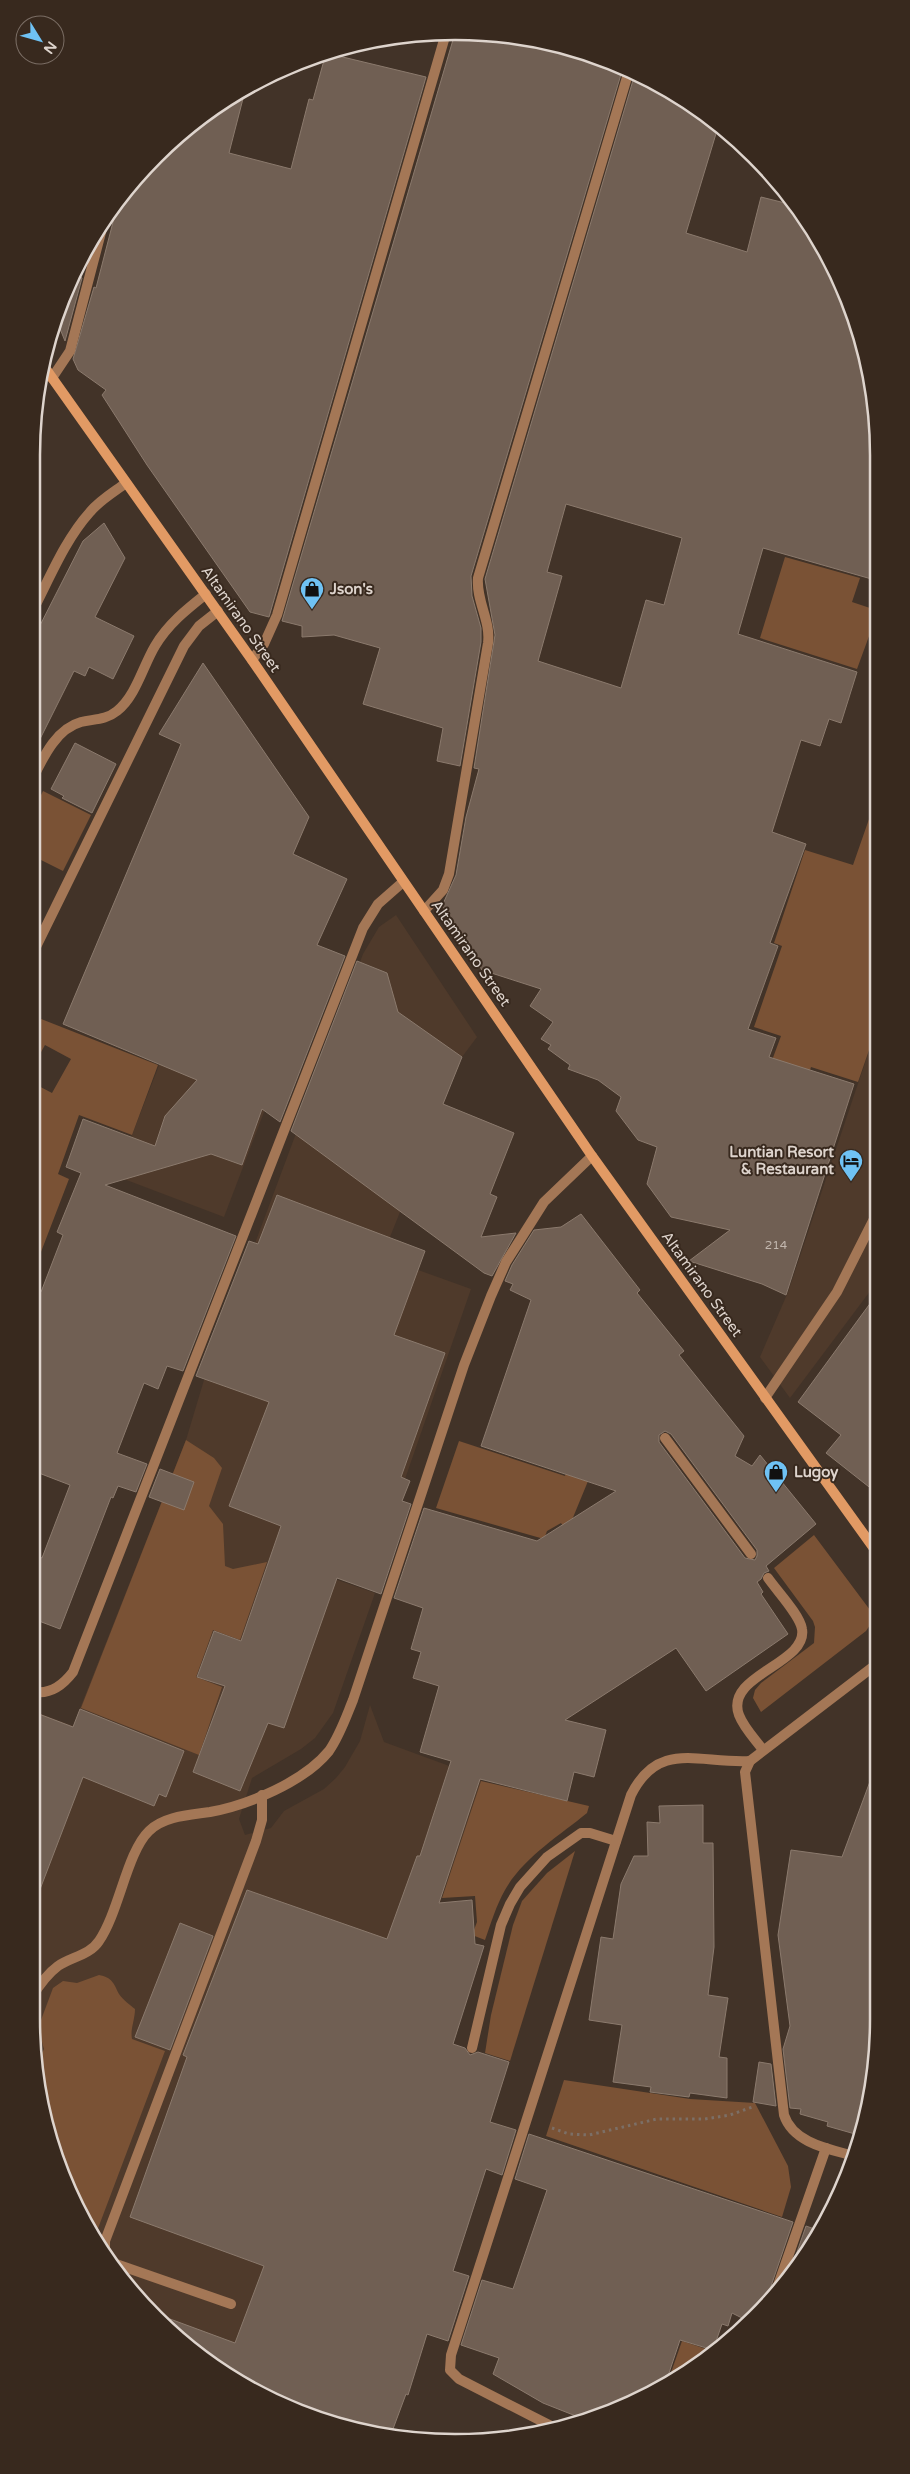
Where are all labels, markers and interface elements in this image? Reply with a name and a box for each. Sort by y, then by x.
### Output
north arrow [15,15,65,65]
text: N [40,38,60,57]
street label: Altamirano Street [198,562,285,676]
shop icon: Json's [299,576,325,610]
place label: Json's [329,580,373,598]
street label: Altamirano Street [428,896,515,1010]
place label: Luntian Resort & Restaurant [729,1143,834,1178]
hotel icon: Luntian Resort & Restaurant [838,1148,864,1182]
street label: Altamirano Street [658,1228,746,1340]
house number: 214 [765,1238,788,1252]
shop icon: Lugoy [763,1459,789,1493]
place label: Lugoy [794,1463,838,1482]

